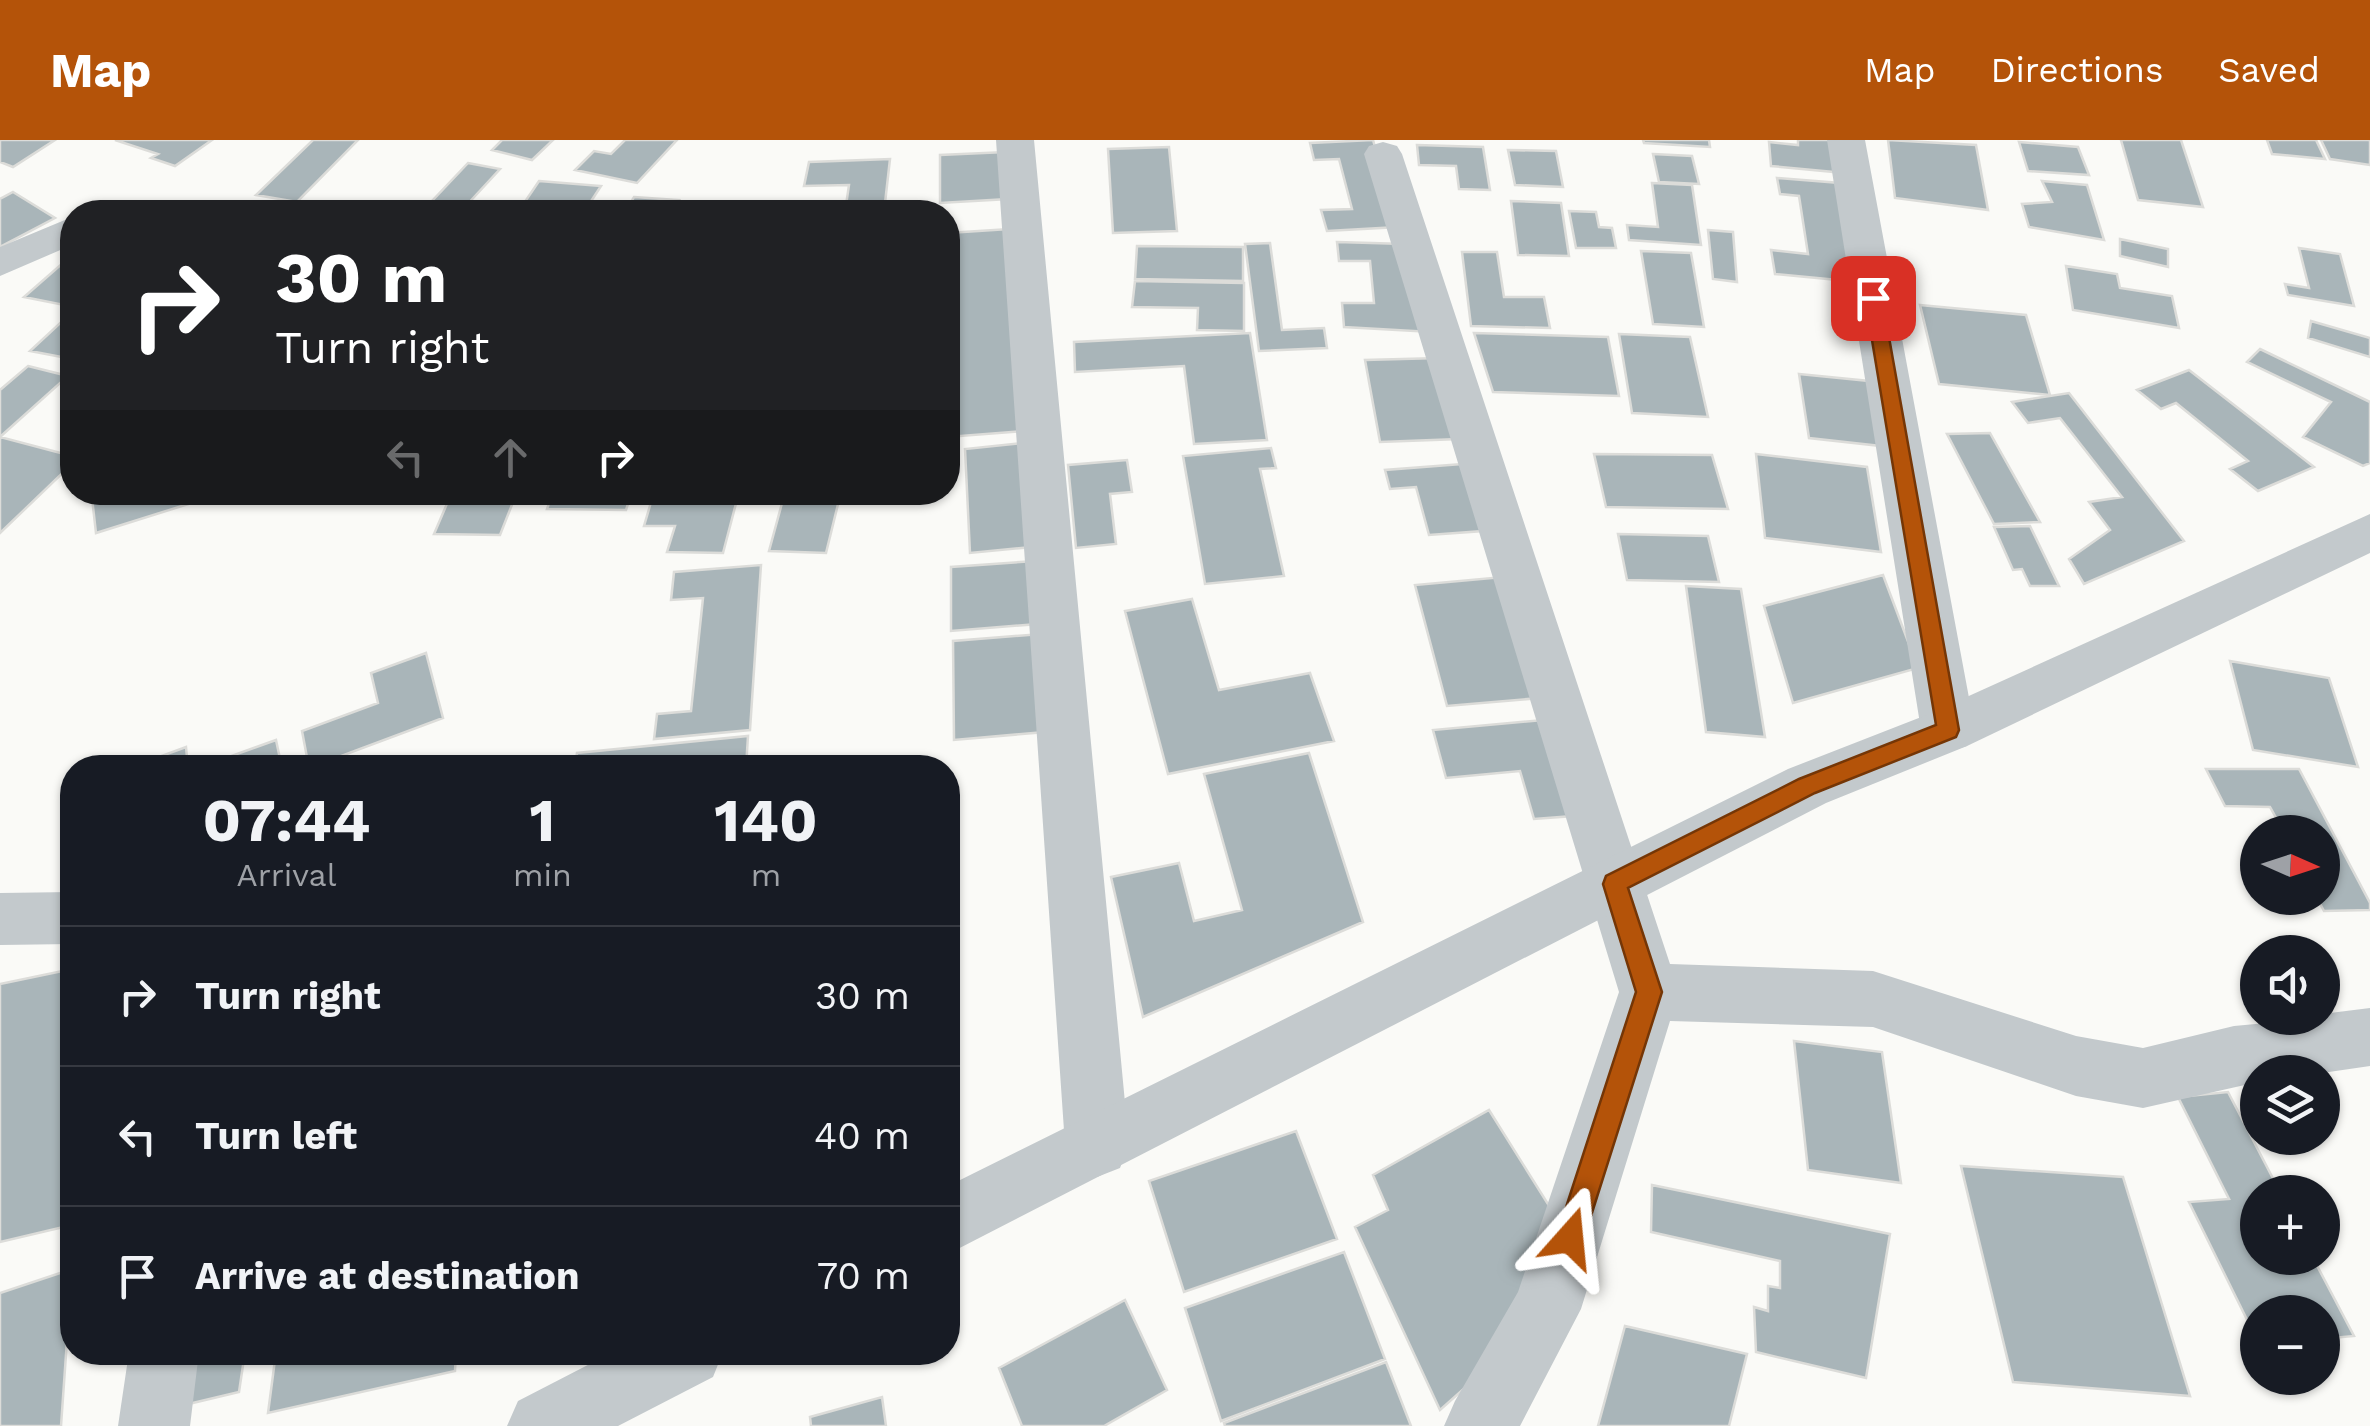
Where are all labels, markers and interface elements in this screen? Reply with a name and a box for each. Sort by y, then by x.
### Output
text: Map [50,42,151,99]
text: Map [1864,49,1935,91]
text: Directions [1990,49,2163,91]
text: Saved [2218,49,2320,91]
text: 30 m [275,237,447,319]
icon: right [110,240,240,370]
pin [1831,256,1916,341]
icon: arrive [1846,271,1901,326]
text: Turn right [275,321,489,374]
icon: left [378,430,433,485]
icon: ahead [483,430,538,485]
icon: right [588,430,643,485]
text: 07:44 [202,785,371,856]
text: 1 [529,785,555,856]
text: 140 [714,785,818,856]
north arrow [2240,815,2340,915]
map controls [2240,815,2340,1395]
text: Arrival [237,856,336,894]
text: min [513,856,572,894]
text: m [751,856,781,894]
button: sound [2240,935,2340,1035]
icon: right [110,969,165,1024]
text: Turn right [195,974,381,1018]
text: 30 m [815,974,910,1018]
button: layers [2240,1055,2340,1155]
icon: left [110,1109,165,1164]
text: Turn left [195,1114,357,1158]
text: 40 m [814,1114,910,1158]
button: + [2240,1175,2340,1275]
position arrow [1518,1186,1622,1290]
icon: arrive [110,1249,165,1304]
text: Arrive at destination [195,1254,580,1298]
text: 70 m [817,1254,910,1298]
button: − [2240,1295,2340,1395]

